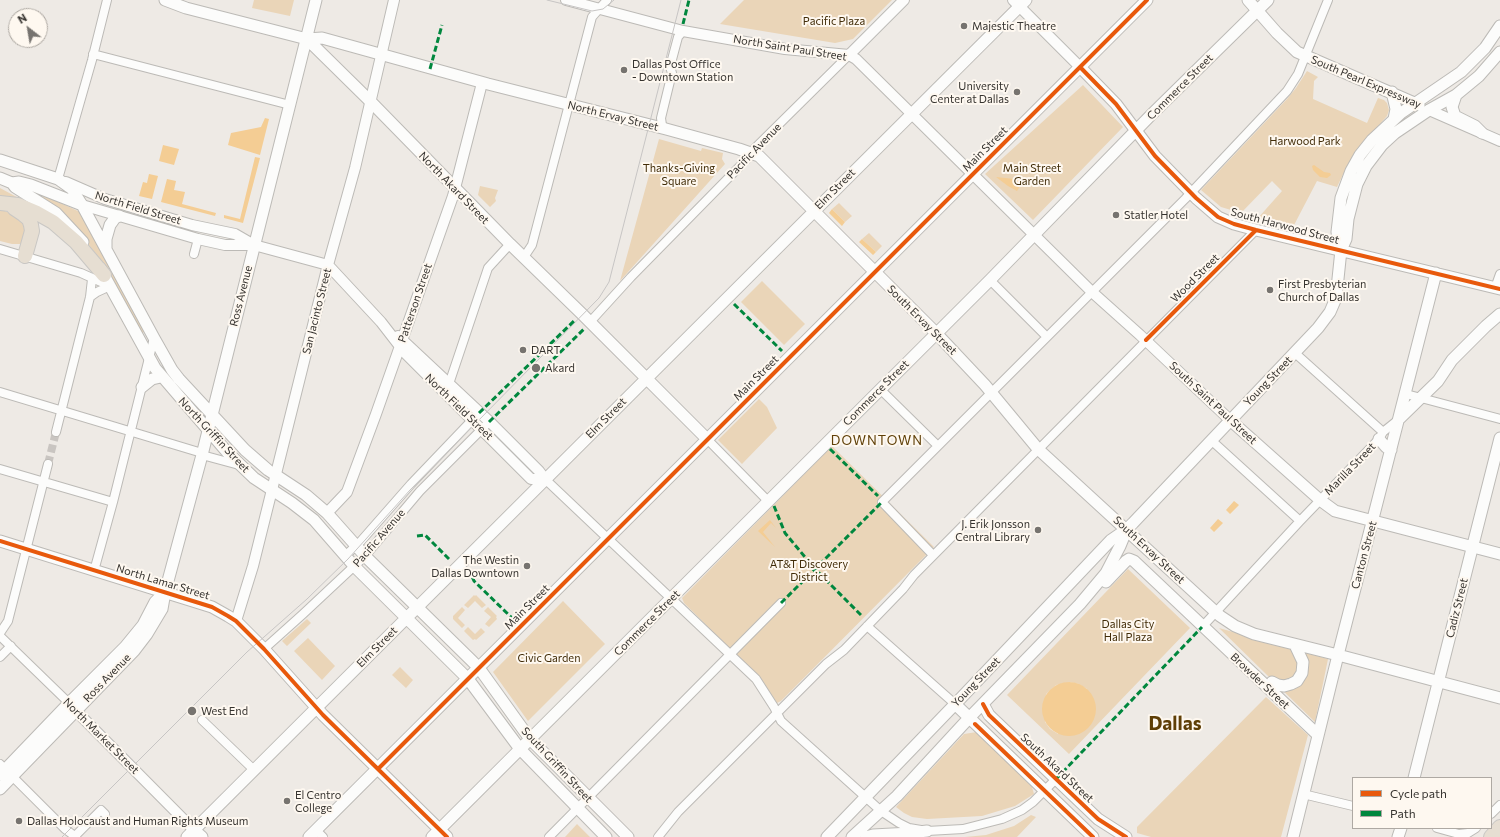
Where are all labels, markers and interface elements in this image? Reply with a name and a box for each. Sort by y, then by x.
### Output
north arrow [8,8,48,48]
text: N [15,10,29,26]
park label: Pacific Plaza [803,14,865,28]
place label: Majestic Theatre [972,19,1056,33]
marker: Majestic Theatre [959,21,969,31]
street label: North Saint Paul Street [732,32,848,64]
street label: Commerce Street [1144,51,1216,123]
street label: South Pearl Expressway [1309,53,1423,111]
place label: Dallas Post Office - Downtown Station [632,57,733,83]
marker: Dallas Post Office - Downtown Station [619,65,629,75]
place label: University Center at Dallas [930,79,1009,105]
marker: University Center at Dallas [1012,87,1022,97]
street label: North Ervay Street [566,98,660,134]
street label: Pacific Avenue [724,120,784,182]
street label: Main Street [960,124,1010,174]
park label: Harwood Park [1269,134,1341,148]
street label: North Akard Street [416,149,492,227]
park label: Thanks-Giving Square [643,161,715,187]
park label: Main Street Garden [1003,161,1061,187]
street label: Elm Street [812,166,858,212]
street label: North Field Street [93,189,183,227]
street label: South Harwood Street [1229,205,1341,247]
place label: Statler Hotel [1124,208,1188,222]
marker: Statler Hotel [1111,210,1121,220]
street label: Wood Street [1168,251,1222,305]
street label: Patterson Street [395,262,435,344]
street label: Ross Avenue [227,264,255,328]
street label: San Jacinto Street [300,267,334,355]
place label: First Presbyterian Church of Dallas [1278,277,1366,303]
street label: South Ervay Street [884,282,960,358]
marker: First Presbyterian Church of Dallas [1265,285,1275,295]
place label: DART [531,343,561,357]
marker: DART [518,345,528,355]
street label: Main Street [731,353,781,403]
street label: Young Street [1241,353,1295,409]
street label: Commerce Street [840,357,912,429]
street label: South Saint Paul Street [1167,359,1259,447]
place label: Akard [545,361,575,375]
marker: Akard [530,362,542,374]
street label: North Field Street [422,371,496,443]
street label: North Griffin Street [176,395,252,475]
street label: Elm Street [583,395,629,441]
district label: DOWNTOWN [831,433,923,449]
street label: Marilla Street [1322,440,1378,498]
street label: Pacific Avenue [350,506,408,570]
street label: South Ervay Street [1110,513,1188,587]
place label: J. Erik Jonsson Central Library [955,517,1030,543]
street label: Canton Street [1349,519,1379,591]
marker: J. Erik Jonsson Central Library [1033,525,1043,535]
place label: The Westin Dallas Downtown [431,553,519,579]
park label: AT&T Discovery District [770,557,848,583]
street label: North Lamar Street [115,561,211,603]
marker: The Westin Dallas Downtown [522,561,532,571]
street label: Cadiz Street [1443,577,1471,639]
street label: Main Street [502,582,552,632]
street label: Commerce Street [611,587,683,659]
park label: Dallas City Hall Plaza [1102,617,1154,643]
street label: Elm Street [354,624,400,670]
street label: Browder Street [1228,650,1292,712]
street label: Ross Avenue [81,651,133,705]
park label: Civic Garden [518,651,580,665]
street label: Young Street [949,654,1003,710]
street label: North Market Street [60,695,142,777]
place label: West End [201,704,248,718]
marker: West End [186,705,198,717]
district label: Dallas [1148,713,1202,735]
street label: South Griffin Street [519,725,595,805]
street label: South Akard Street [1018,731,1096,805]
legend [1352,777,1492,829]
text: Cycle path [1390,786,1447,800]
place label: El Centro College [295,788,341,814]
marker: El Centro College [282,796,292,806]
text: Path [1390,806,1416,820]
place label: Dallas Holocaust and Human Rights Museum [27,814,248,828]
marker: Dallas Holocaust and Human Rights Museum [14,816,24,826]

